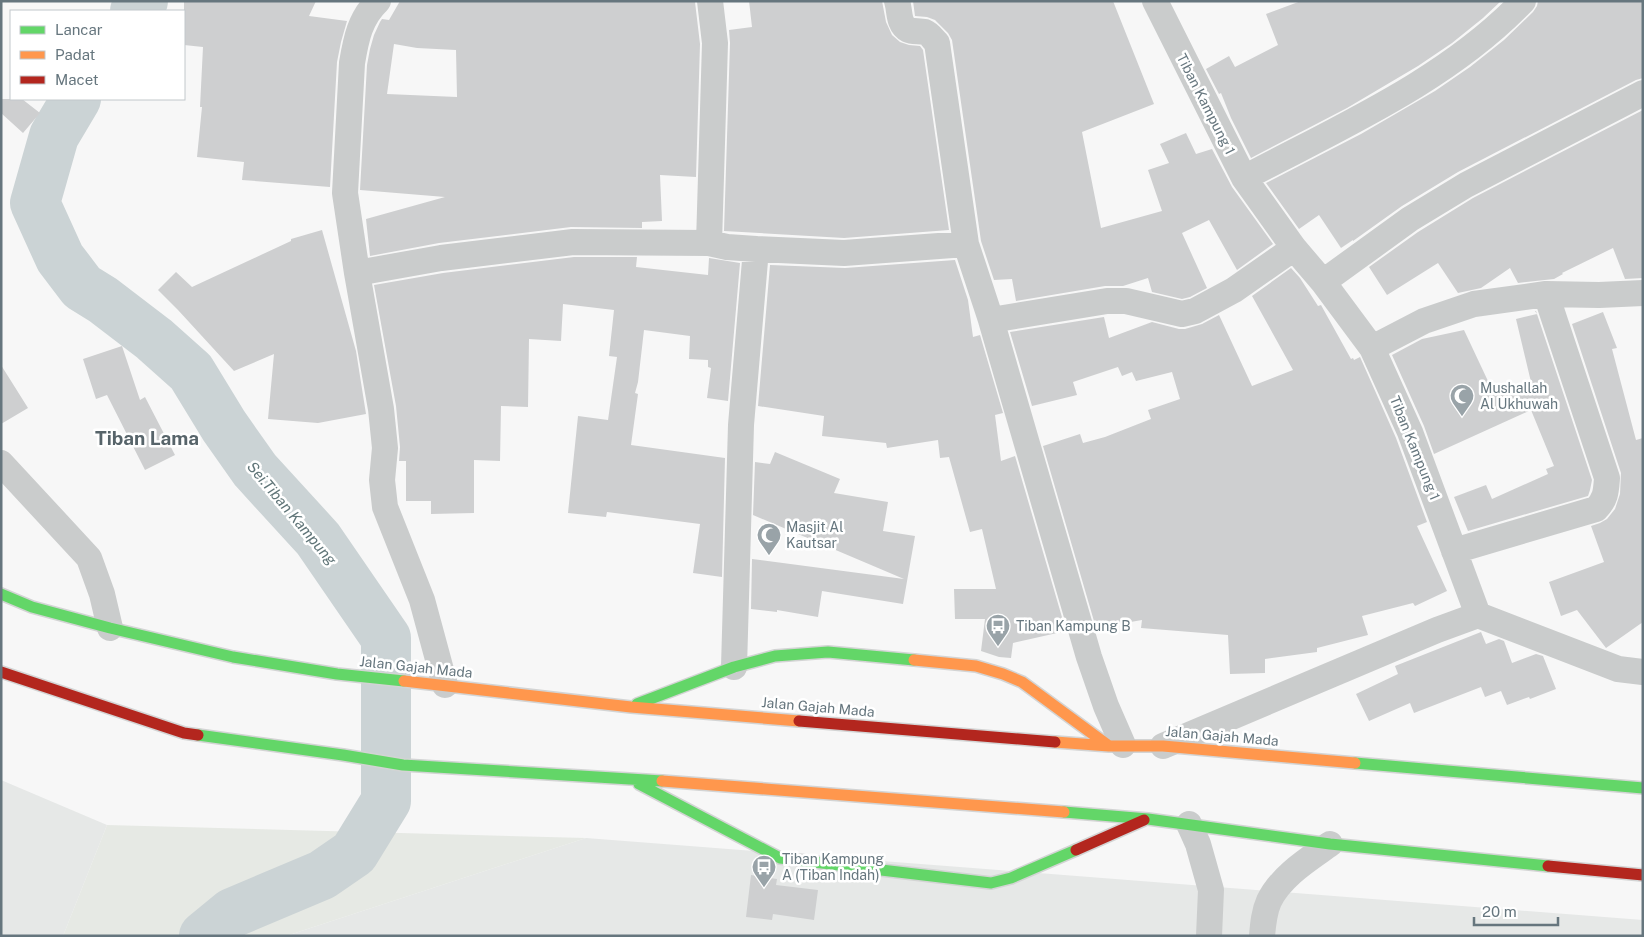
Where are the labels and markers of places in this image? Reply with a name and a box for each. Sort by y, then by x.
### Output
place label: Mushallah Al Ukhuwah [1480,380,1558,412]
mosque icon: Mushallah Al Ukhuwah [1449,383,1475,417]
place label: Masjit Al Kautsar [786,519,843,551]
mosque icon: Masjit Al Kautsar [756,522,782,556]
bus stop icon: Tiban Kampung B [985,613,1011,647]
place label: Tiban Kampung B [1016,618,1131,634]
place label: Tiban Kampung A (Tiban Indah) [782,851,884,883]
bus stop icon: Tiban Kampung A (Tiban Indah) [751,854,777,888]

